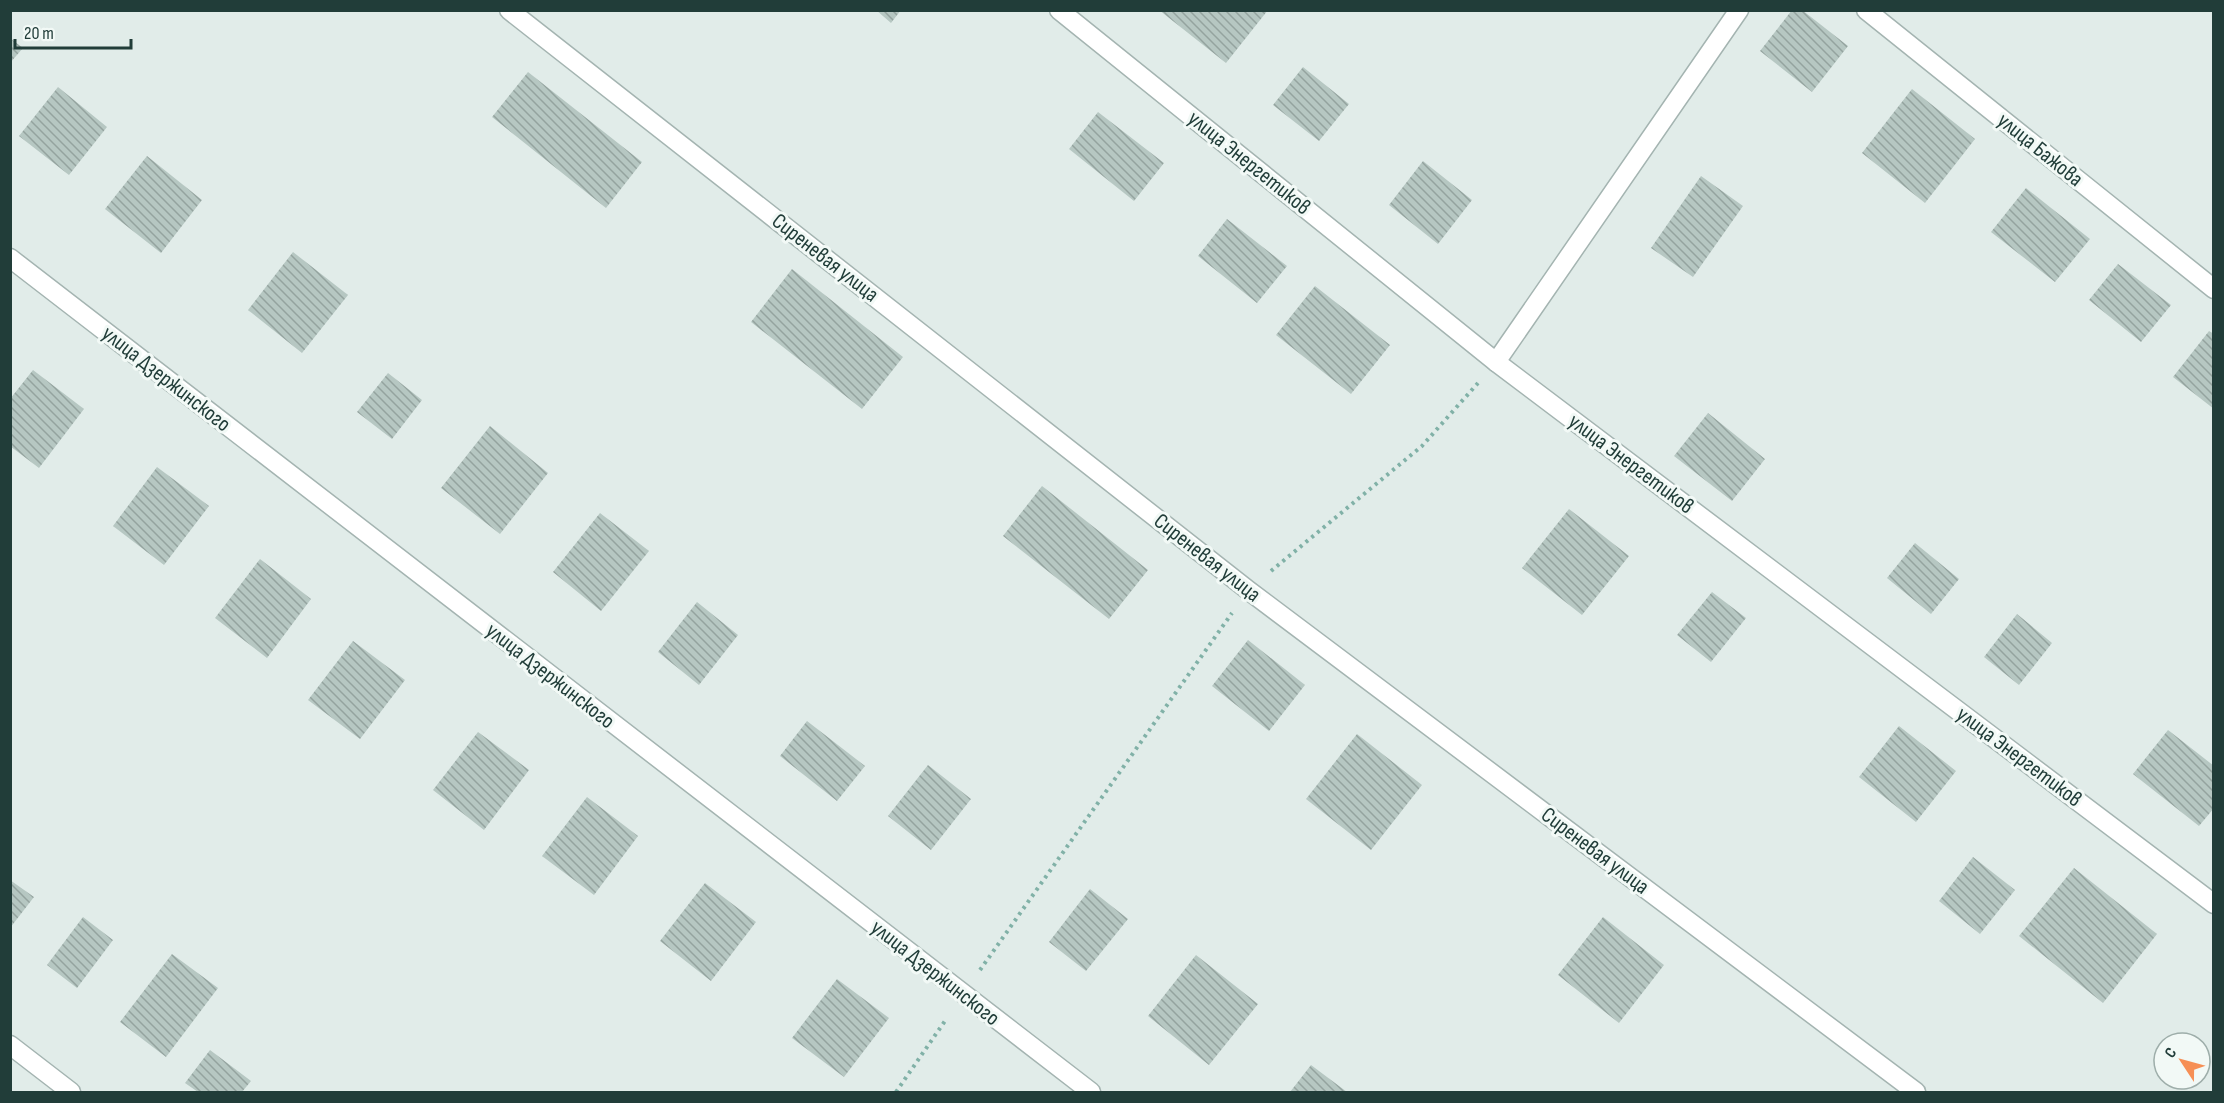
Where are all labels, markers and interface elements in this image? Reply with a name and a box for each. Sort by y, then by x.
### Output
scale bar [15,12,130,50]
text: 20 m [24,23,54,44]
street label: улица Энергетиков [1182,105,1316,221]
street label: улица Бажова [1991,107,2089,193]
street label: Сиреневая улица [766,208,884,308]
street label: улица Дзержинского [96,320,236,438]
street label: улица Энергетиков [1563,408,1699,520]
street label: Сиреневая улица [1148,508,1266,608]
street label: улица Дзержинского [480,617,620,735]
street label: улица Энергетиков [1951,701,2087,813]
street label: Сиреневая улица [1536,802,1654,900]
street label: улица Дзержинского [865,914,1005,1032]
north arrow [2152,1031,2212,1091]
text: С [2161,1044,2181,1062]

